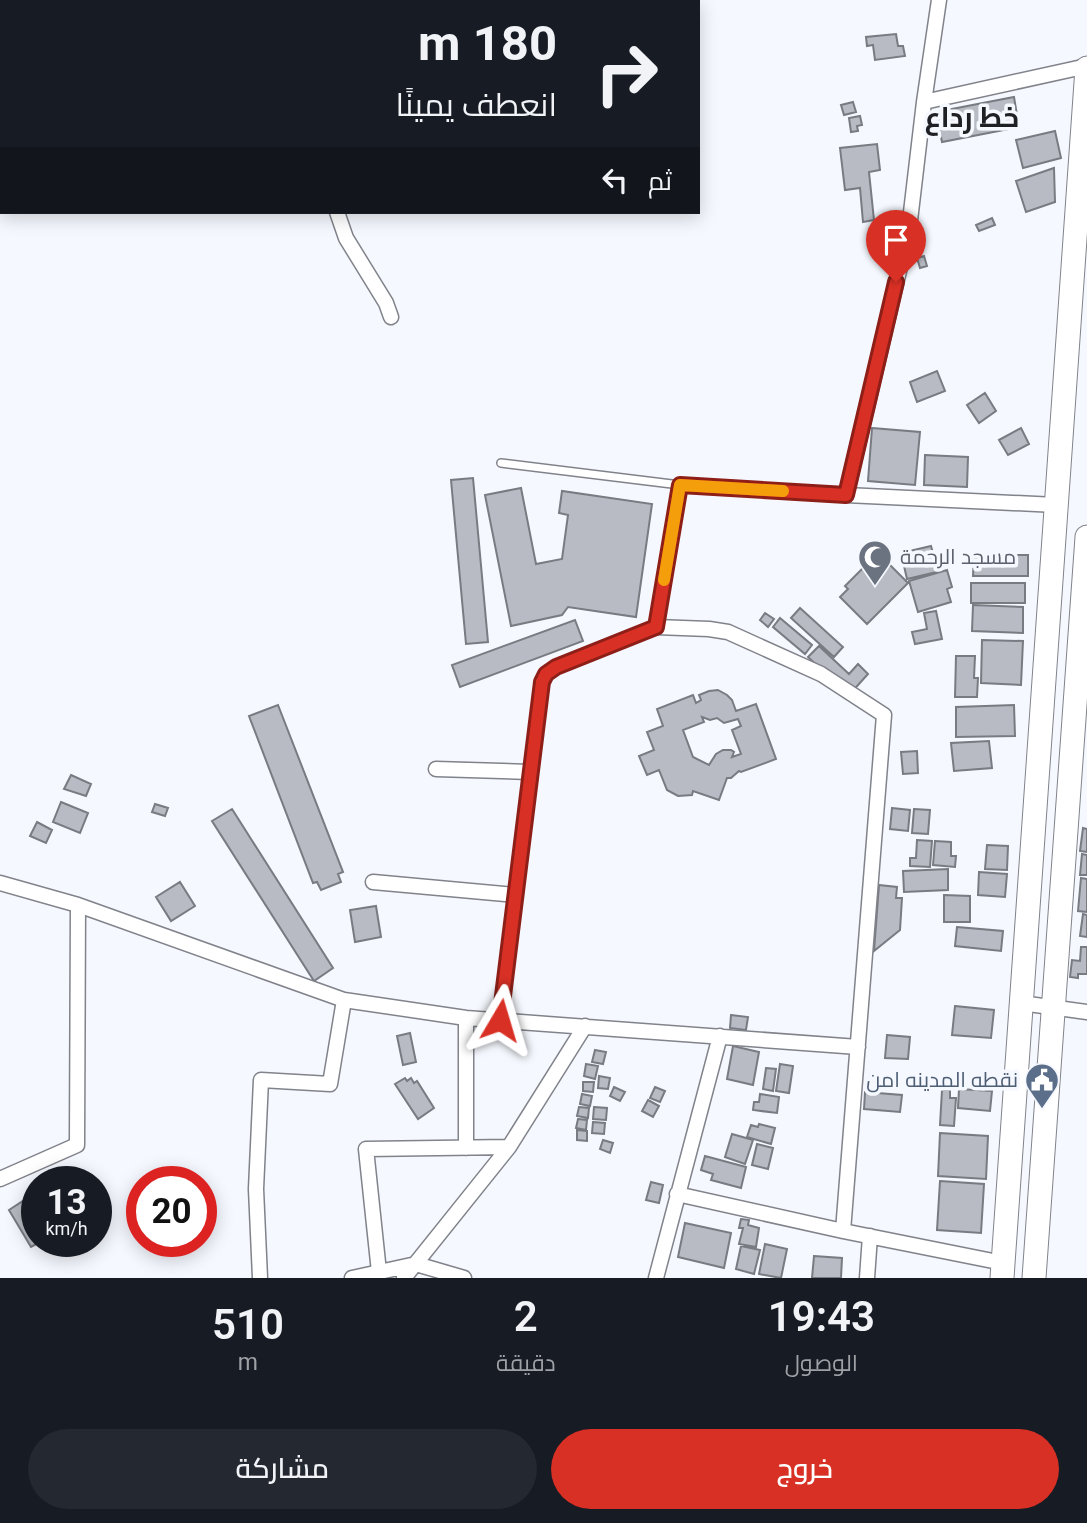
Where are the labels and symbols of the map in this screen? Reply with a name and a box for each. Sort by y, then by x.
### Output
district label: خط رداع [925,101,1019,136]
pin [866,210,926,282]
mosque icon: مسجد الرحمة [856,538,894,587]
place label: مسجد الرحمة [900,545,1016,569]
position arrow [463,983,537,1057]
public building icon: نقطه المدينه امن [1023,1061,1061,1110]
place label: نقطه المدينه امن [866,1068,1018,1093]
speed limit sign: 20 [126,1166,217,1257]

